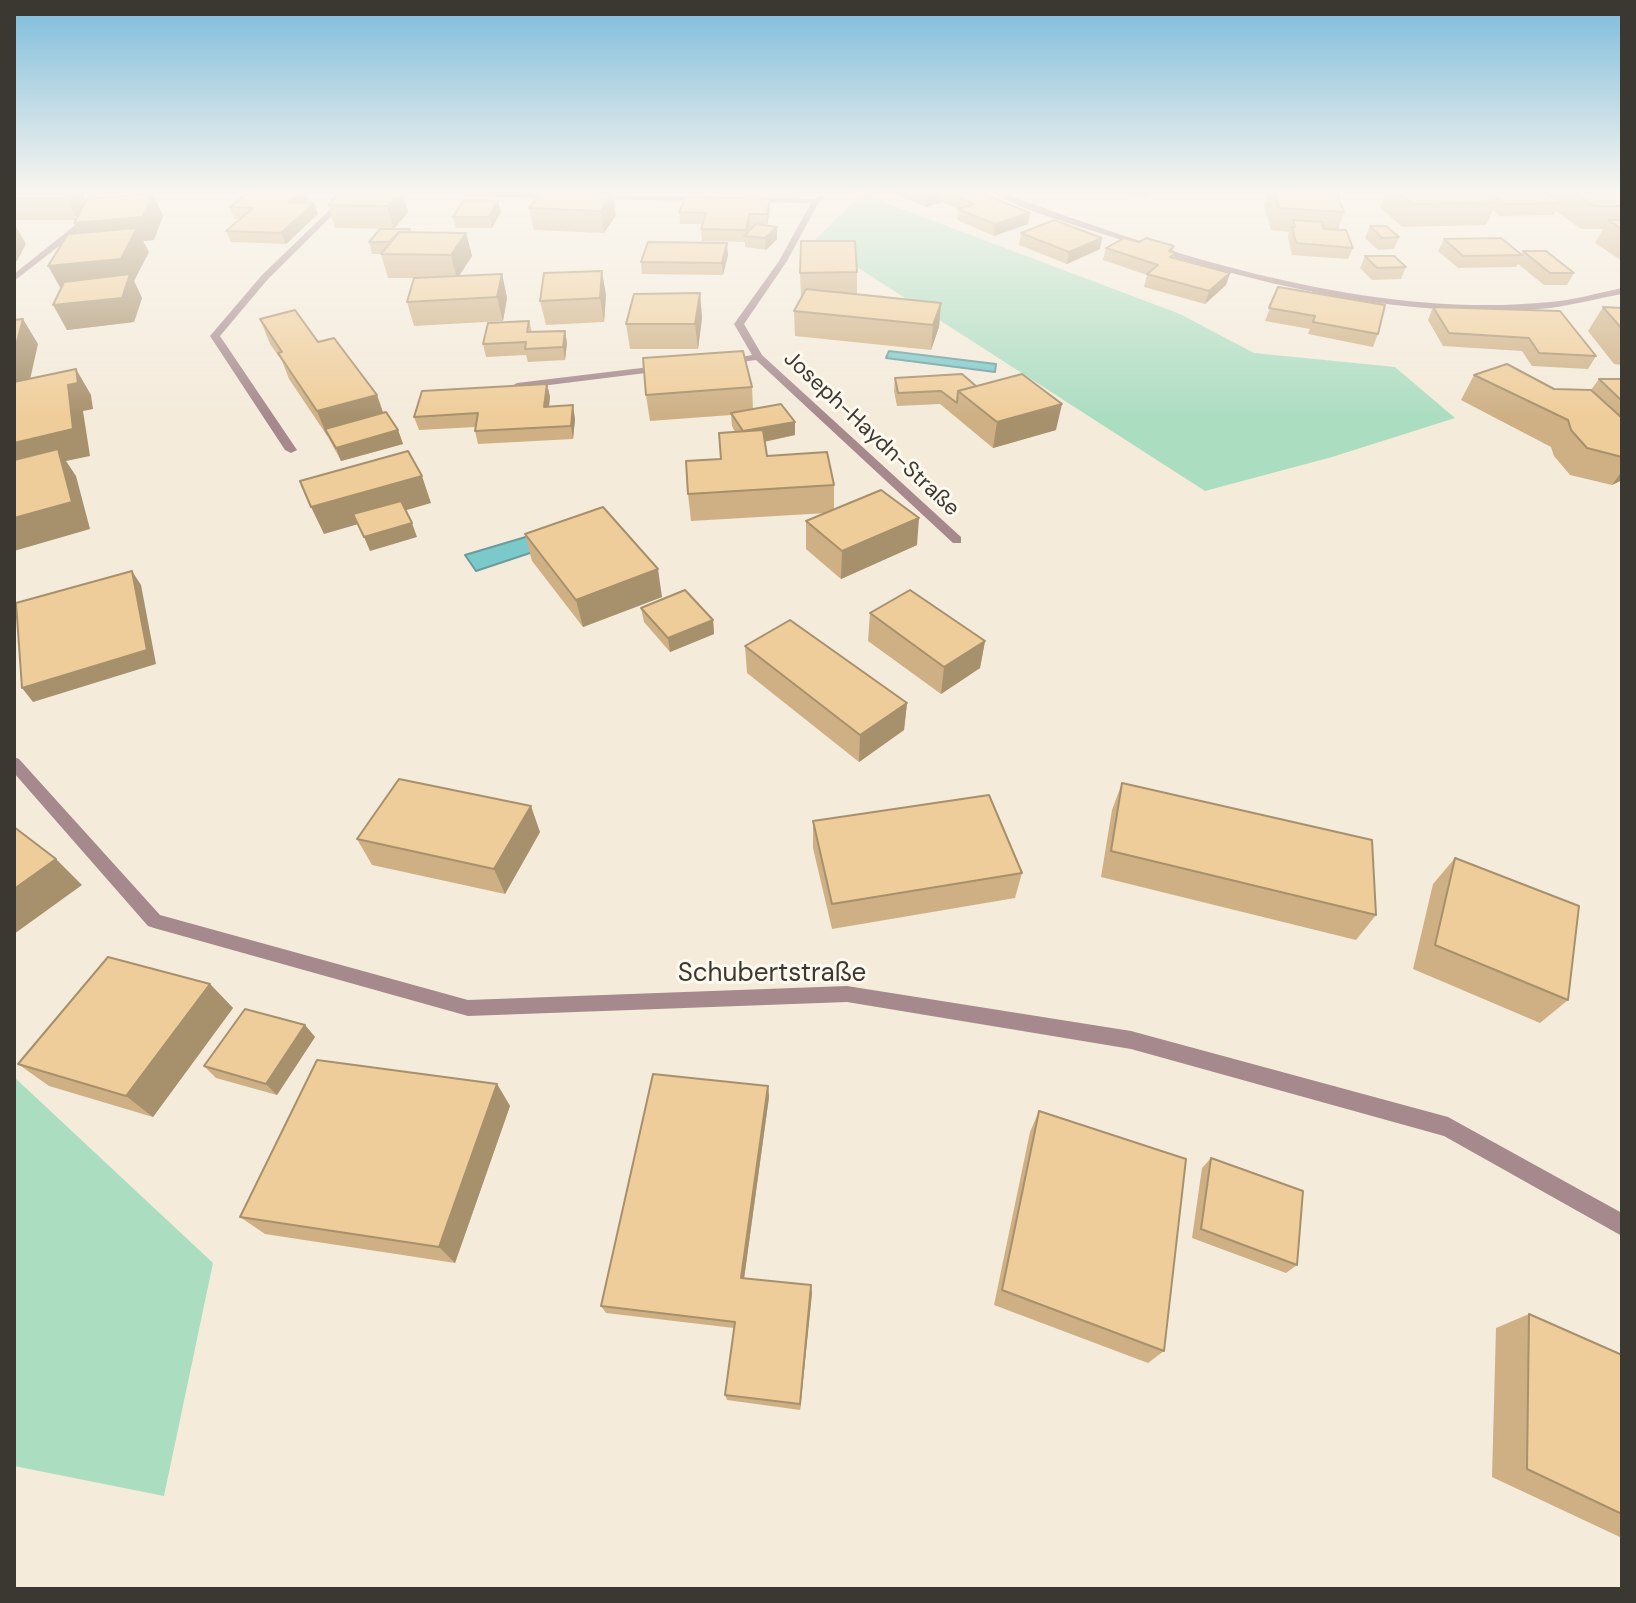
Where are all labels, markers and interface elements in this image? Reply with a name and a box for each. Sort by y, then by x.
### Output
street label: Joseph-Haydn-Straße [778,346,964,522]
street label: Schubertstraße [678,958,866,990]

